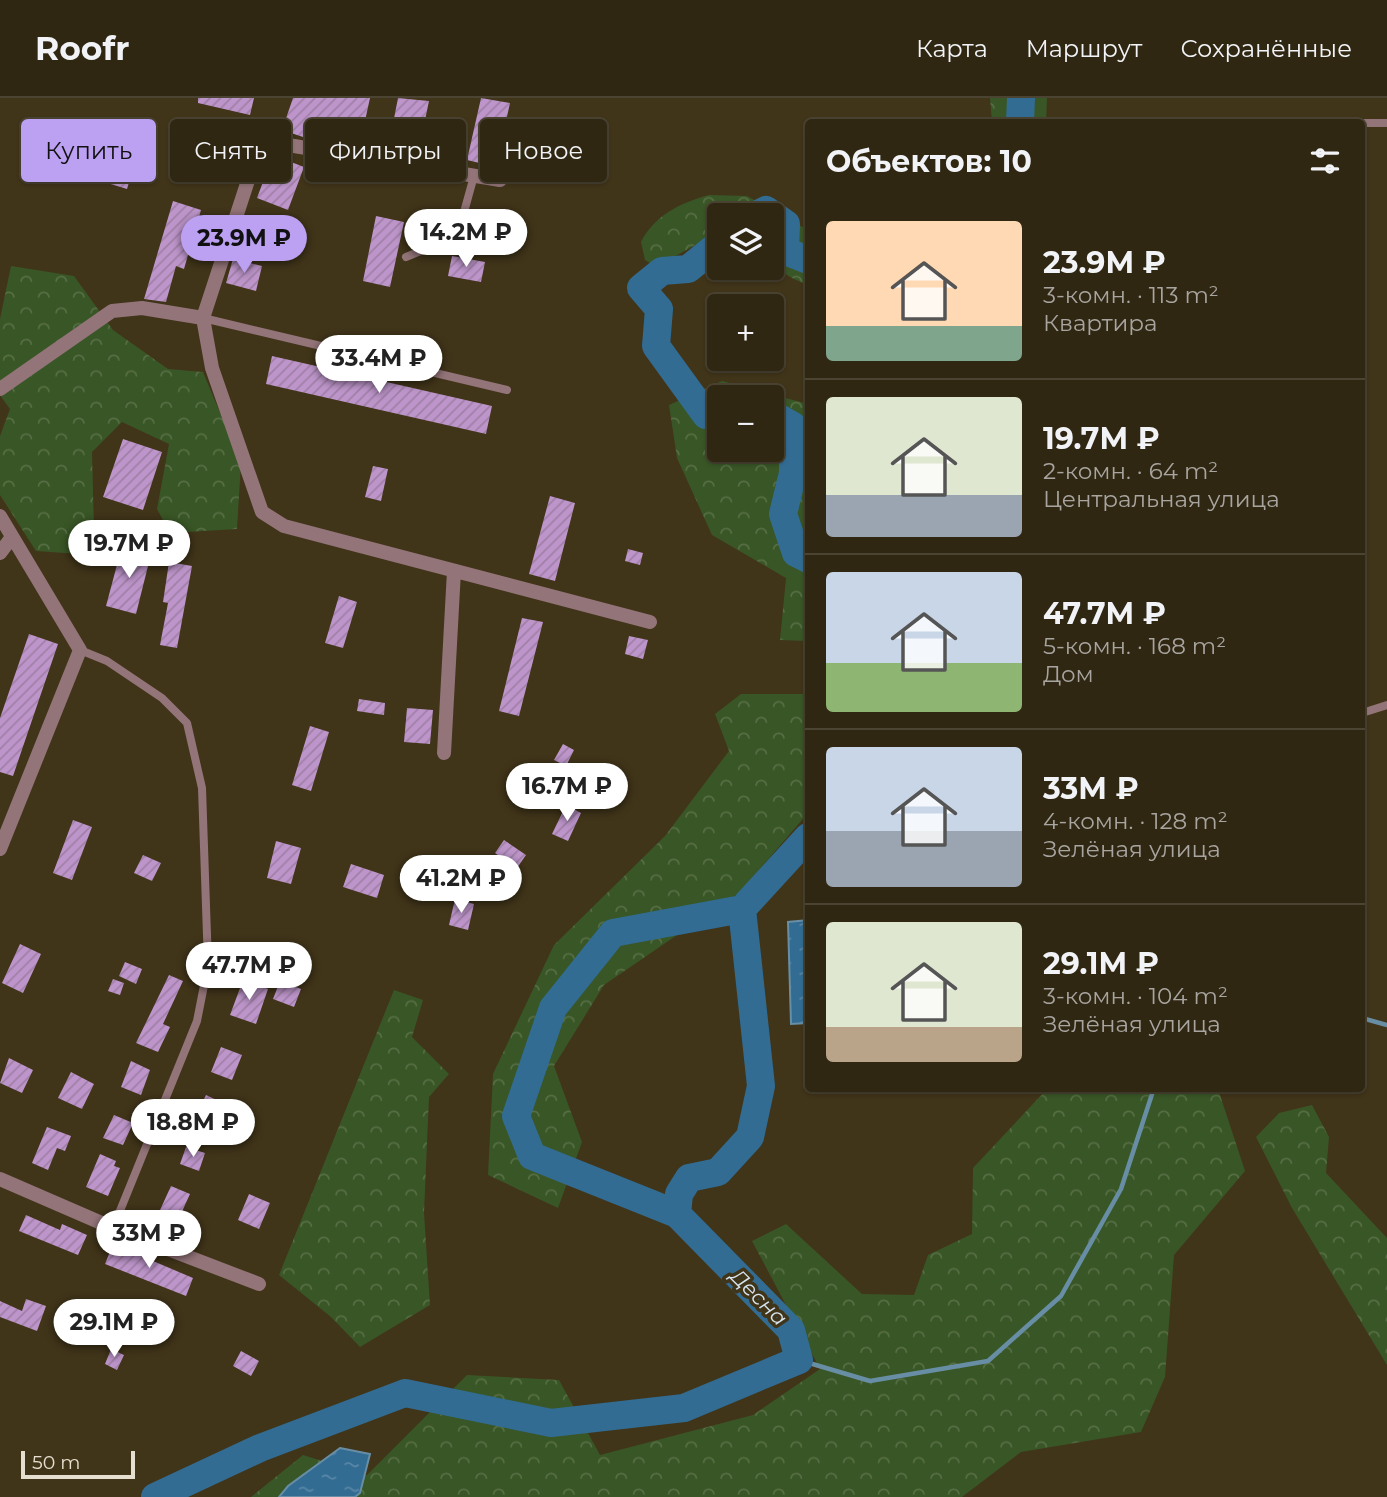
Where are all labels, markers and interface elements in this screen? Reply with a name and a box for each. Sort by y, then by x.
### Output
text: Roofr [35,28,129,68]
text: Карта [916,34,988,63]
text: Маршрут [1026,34,1142,63]
text: Сохранённые [1180,34,1352,63]
chip: Купить [21,119,156,182]
chip: Снять [170,119,291,182]
chip: Фильтры [305,119,466,182]
chip: Новое [480,119,607,182]
icon: filters [1306,142,1344,180]
text: Объектов: 10 [826,143,1032,180]
map controls [707,203,784,462]
button: layers [707,203,784,280]
pin: 14.2M ₽ [401,209,531,269]
pin: 23.9M ₽ [179,216,309,275]
text: 14.2M ₽ [420,218,512,246]
text: 23.9M ₽ [197,224,291,252]
text: 23.9M ₽ [1043,244,1166,281]
icon: home [882,249,966,333]
text: 3-комн. · 113 m² [1043,281,1219,309]
button: + [707,294,784,371]
text: Квартира [1043,309,1157,337]
pin: 33.4M ₽ [314,336,444,395]
text: 33.4M ₽ [331,344,427,372]
button: − [707,385,784,462]
text: 19.7M ₽ [1043,420,1160,457]
icon: home [882,425,966,509]
text: 2-комн. · 64 m² [1043,457,1218,485]
text: Центральная улица [1043,485,1280,513]
pin: 19.7M ₽ [64,520,194,580]
text: 19.7M ₽ [84,529,174,557]
text: 47.7M ₽ [1043,595,1166,632]
icon: home [882,600,966,684]
text: 5-комн. · 168 m² [1043,632,1226,660]
text: Дом [1043,660,1094,688]
pin: 16.7M ₽ [502,764,632,823]
text: 33M ₽ [1043,770,1139,807]
text: 16.7M ₽ [522,772,612,800]
icon: home [882,775,966,859]
text: 4-комн. · 128 m² [1043,807,1228,835]
text: Зелёная улица [1043,835,1221,863]
pin: 41.2M ₽ [396,856,526,915]
text: 41.2M ₽ [416,864,506,892]
pin: 47.7M ₽ [184,942,314,1002]
text: 29.1M ₽ [1043,945,1159,982]
icon: home [882,950,966,1034]
text: 47.7M ₽ [202,951,296,979]
text: 3-комн. · 104 m² [1043,982,1228,1010]
text: Зелёная улица [1043,1010,1221,1038]
pin: 18.8M ₽ [128,1100,258,1159]
text: 18.8M ₽ [147,1108,239,1136]
pin: 33M ₽ [100,1210,198,1270]
text: 33M ₽ [112,1219,186,1247]
water label: Десна [724,1262,793,1331]
pin: 29.1M ₽ [49,1300,179,1359]
text: 29.1M ₽ [70,1308,158,1336]
scale bar [21,1448,135,1480]
text: 50 m [32,1451,80,1474]

